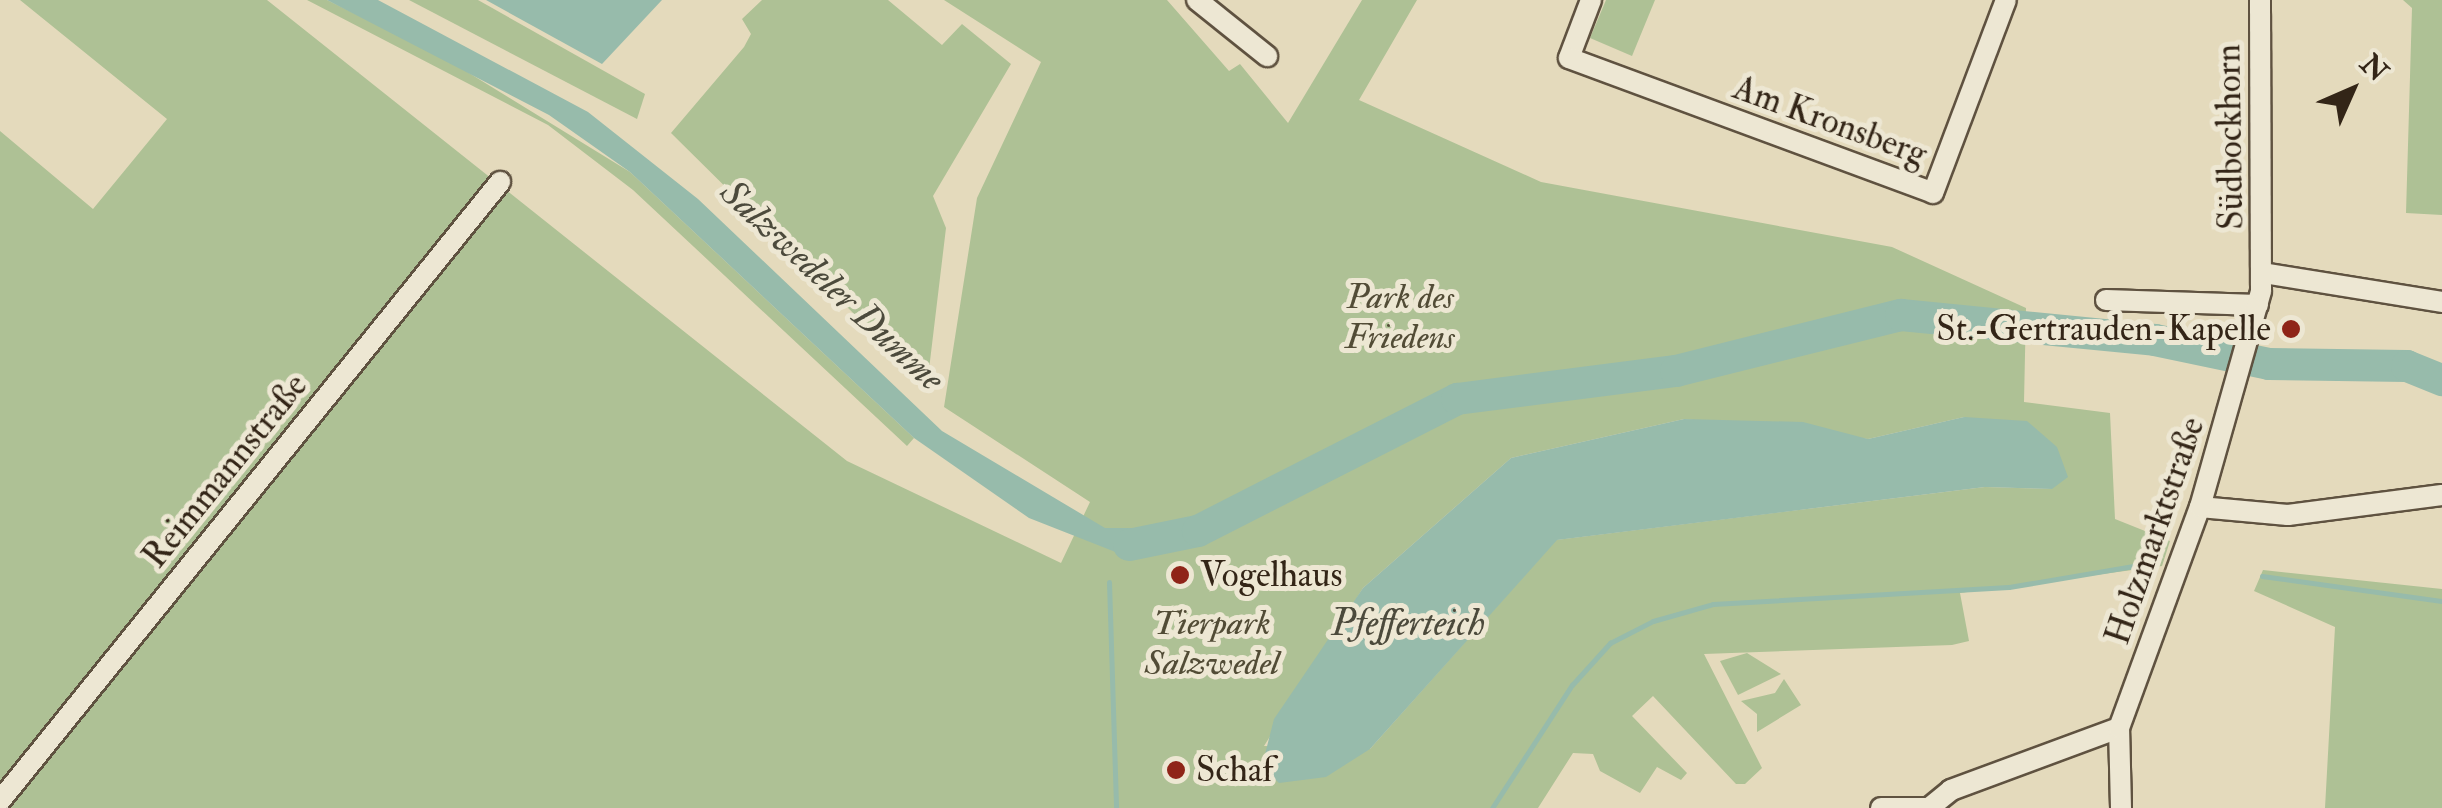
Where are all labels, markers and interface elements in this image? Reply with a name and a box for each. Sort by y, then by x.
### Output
north arrow [2302,40,2402,140]
street label: Südbockhorn [2207,44,2253,230]
text: N [2352,47,2395,90]
street label: Am Kronsberg [1727,67,1933,175]
water label: Salzwedeler Dumme [710,170,954,402]
park label: Park des Friedens [1345,276,1455,358]
place label: St.-Gertrauden-Kapelle [1936,308,2271,350]
marker: St.-Gertrauden-Kapelle [2280,318,2302,340]
street label: Reimmannstraße [134,365,316,577]
street label: Holzmarktstraße [2097,412,2213,650]
place label: Vogelhaus [1200,554,1342,596]
marker: Vogelhaus [1169,564,1191,586]
water label: Pfefferteich [1331,601,1485,647]
park label: Tierpark Salzwedel [1145,602,1279,684]
place label: Schaf [1196,749,1274,791]
marker: Schaf [1165,759,1187,781]

